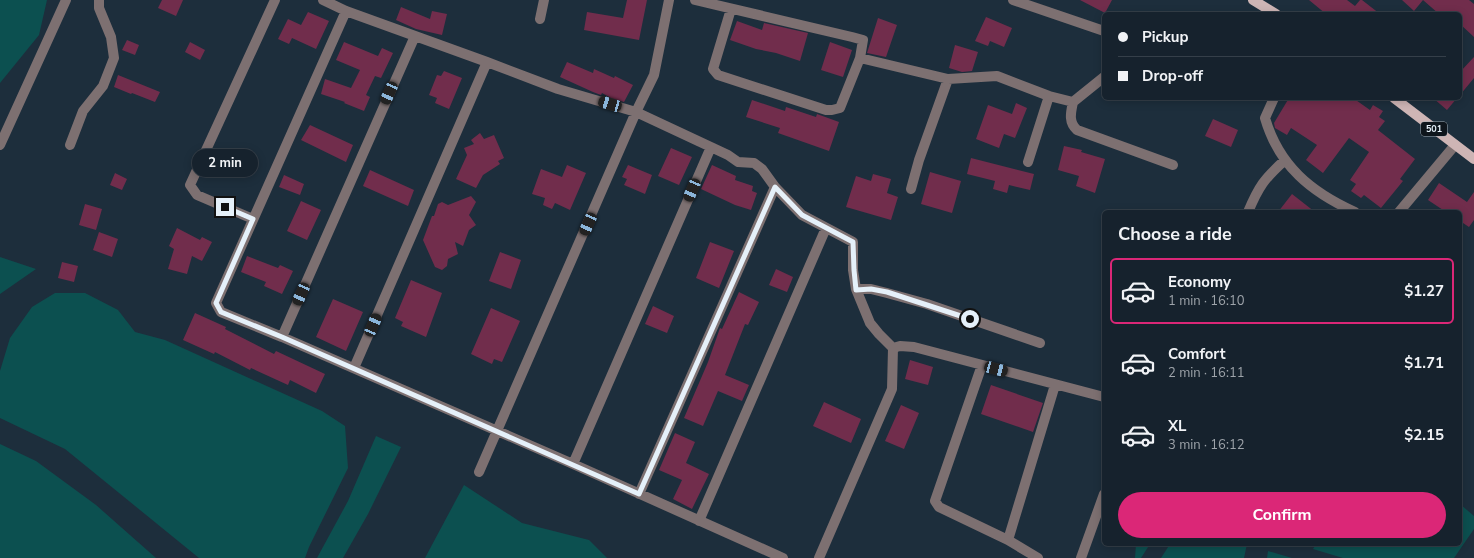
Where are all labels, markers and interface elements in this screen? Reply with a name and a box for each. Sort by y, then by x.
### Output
text: Pickup [1142,27,1188,47]
text: Drop-off [1142,66,1203,86]
car [379,80,399,106]
car [597,95,623,113]
road number: 501 [1421,122,1447,136]
callout: 2 min [192,149,258,177]
text: 2 min [208,154,242,172]
car [682,177,702,203]
route end [216,198,234,216]
car [578,211,598,237]
text: Choose a ride [1118,222,1232,246]
text: Economy [1168,272,1231,292]
icon: car [1120,273,1156,309]
car [291,281,311,307]
text: $1.27 [1404,281,1444,301]
text: 1 min · 16:10 [1168,292,1244,310]
route start [961,310,979,328]
car [363,312,383,338]
text: Comfort [1168,344,1225,364]
icon: car [1120,345,1156,381]
text: $1.71 [1404,353,1444,373]
car [983,360,1009,378]
text: 2 min · 16:11 [1168,364,1244,382]
text: XL [1168,416,1187,436]
icon: car [1120,417,1156,453]
text: $2.15 [1404,425,1444,445]
text: 3 min · 16:12 [1168,436,1244,454]
button: Confirm [1118,492,1446,538]

